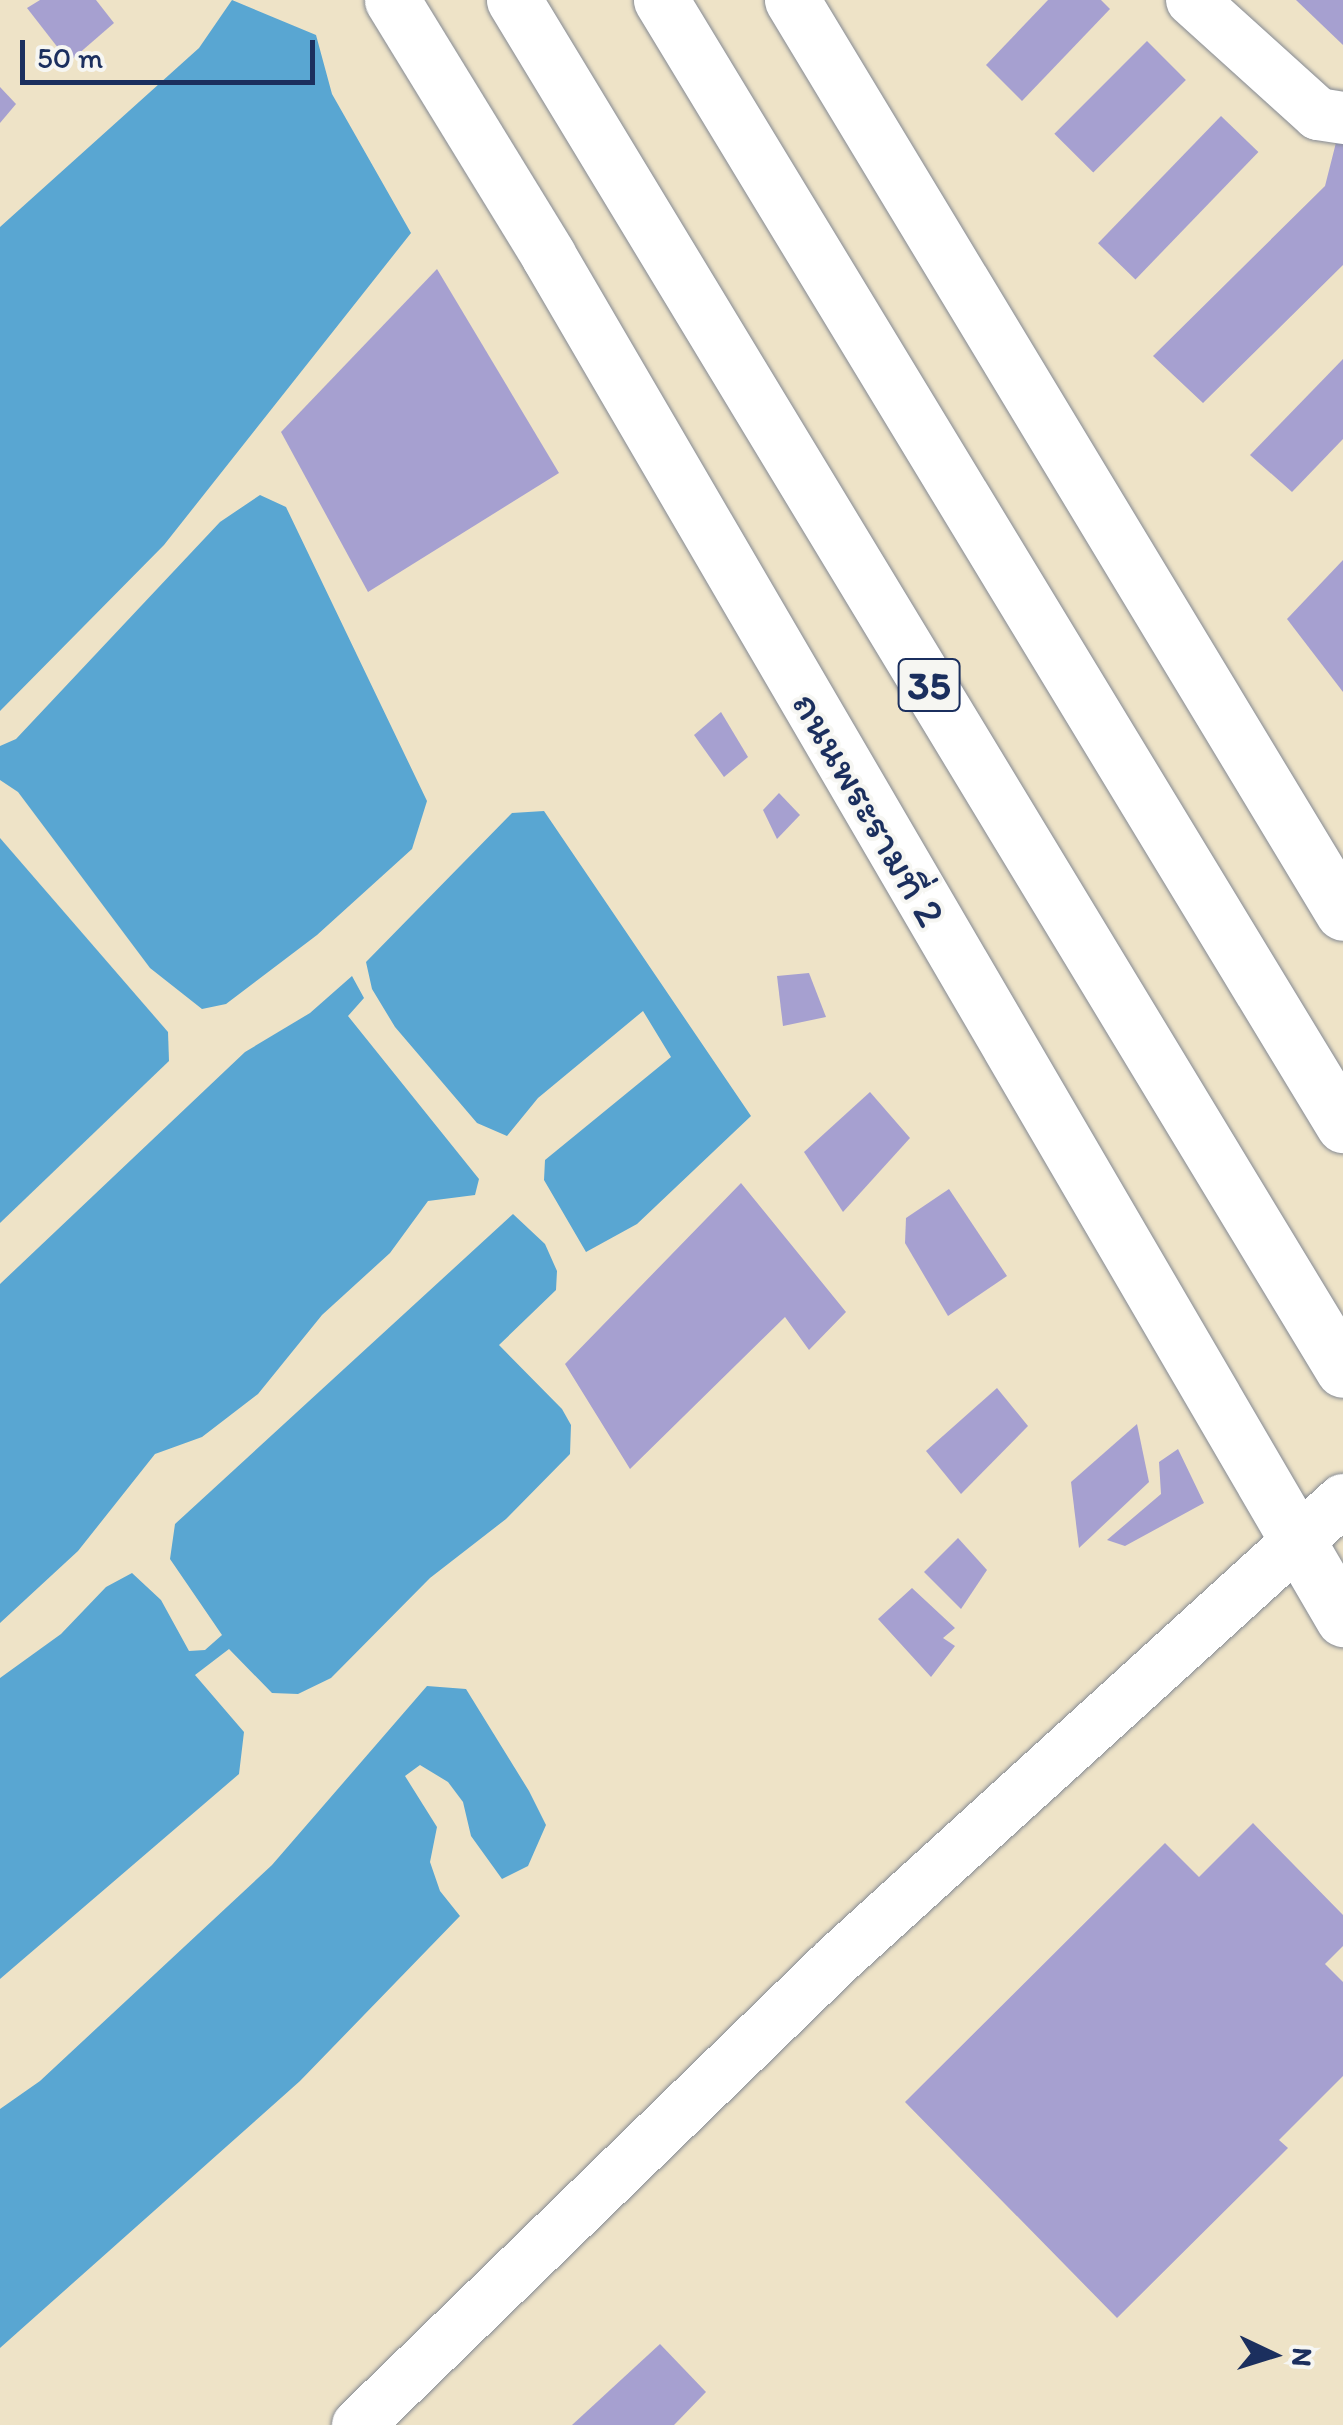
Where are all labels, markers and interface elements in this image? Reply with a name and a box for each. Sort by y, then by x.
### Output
scale bar [25,20,320,82]
text: 50 m [37,39,103,76]
road number: 35 [896,650,962,720]
street label: ถนนพระรามที่ 2 [782,683,956,935]
north arrow [1223,2305,1323,2405]
text: N [1285,2346,1321,2368]

